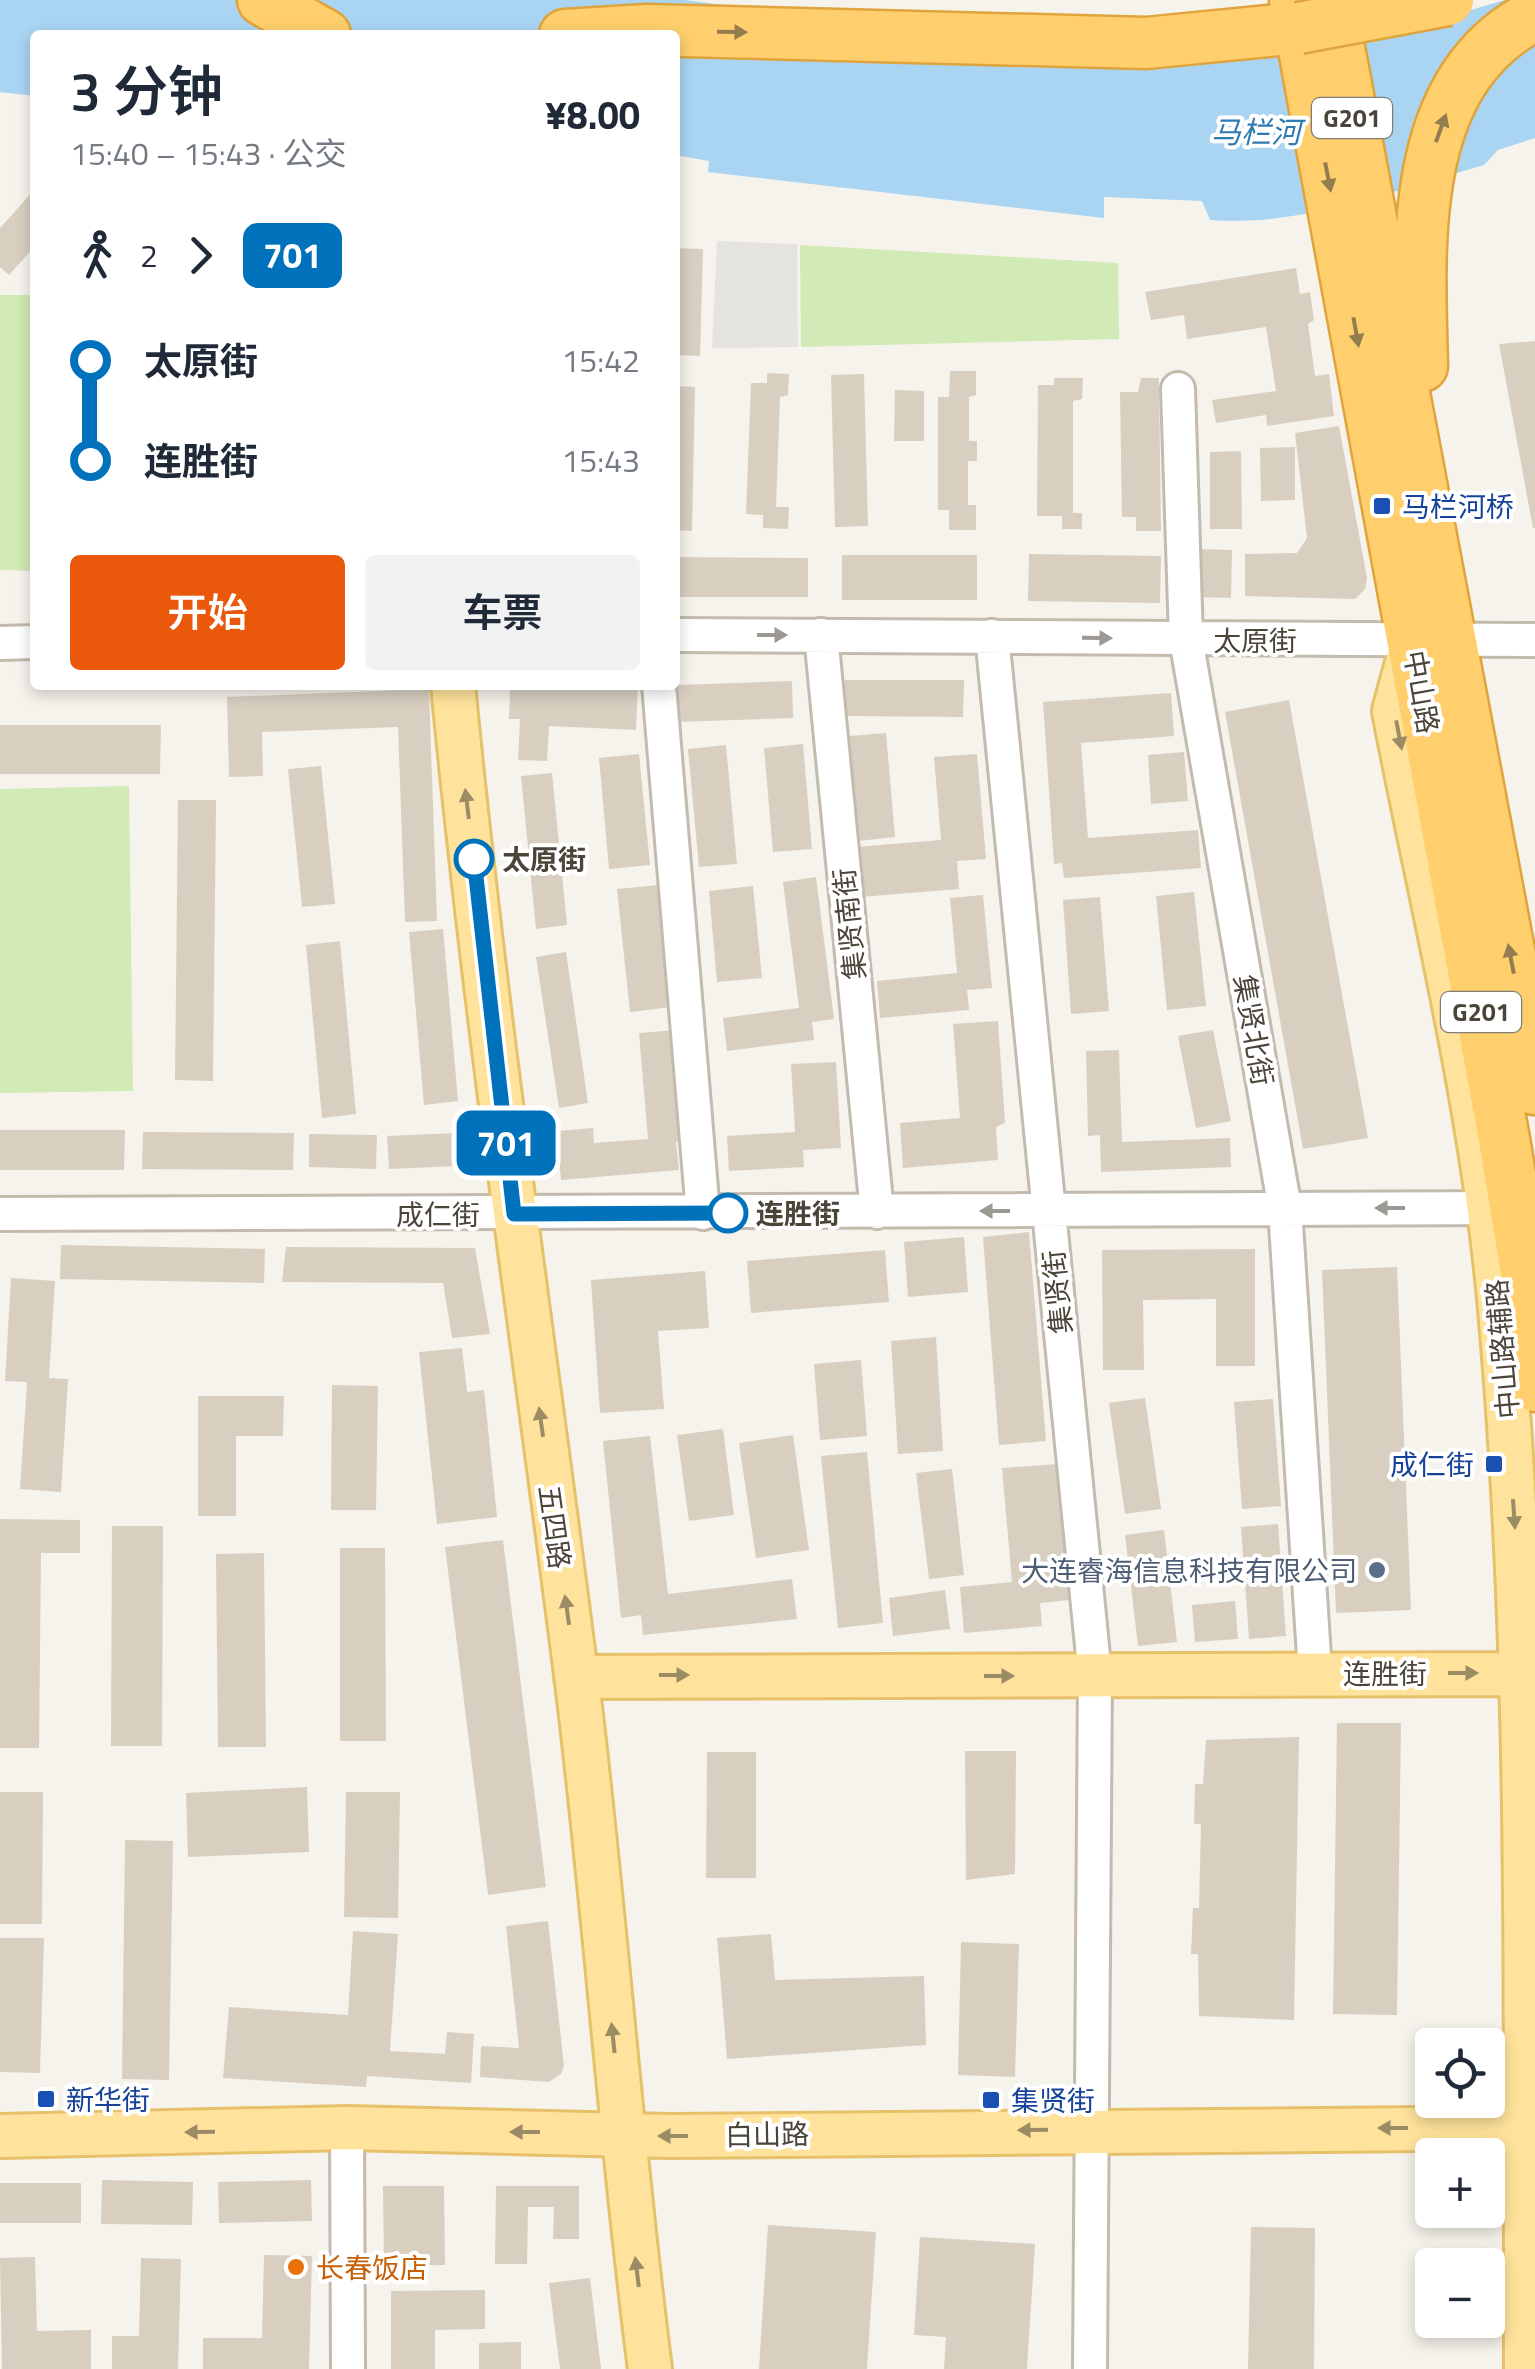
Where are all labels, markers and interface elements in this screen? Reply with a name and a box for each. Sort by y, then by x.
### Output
one-way arrow [716,24,748,40]
text: 3 分钟 [70,49,223,132]
text: ¥8.00 [545,86,640,144]
road number: G201 [1312,98,1392,138]
water label: 马栏河 [1211,109,1306,155]
one-way arrow [1434,113,1449,143]
text: 15:40 – 15:43 · 公交 [70,129,347,177]
one-way arrow [1320,161,1336,192]
icon: walk [70,228,125,283]
icon: forward [173,228,228,283]
text: 701 [263,228,322,282]
text: 2 [140,231,158,279]
one-way arrow [1349,317,1364,349]
text: 太原街 [144,332,258,390]
text: 15:42 [561,336,640,384]
text: 连胜街 [144,432,258,490]
text: 15:43 [561,436,640,484]
place label: 马栏河桥 [1402,485,1514,528]
marker: 马栏河桥 [1371,495,1393,517]
button: 开始 [70,555,345,670]
button: 车票 [365,555,640,670]
street label: 太原街 [1213,619,1297,662]
one-way arrow [757,627,789,643]
one-way arrow [1082,630,1114,646]
street label: 中山路 [1394,647,1450,737]
one-way arrow [1391,720,1407,751]
one-way arrow [459,788,475,820]
place label: 太原街 [502,838,586,881]
marker: 太原街 [455,840,493,878]
street label: 集贤南街 [822,866,876,982]
one-way arrow [1502,943,1518,974]
street label: 集贤北街 [1223,971,1285,1089]
road number: G201 [1441,992,1521,1032]
line badge: 701 [448,1110,564,1176]
text: 701 [477,1116,535,1170]
place label: 连胜街 [756,1192,840,1235]
street label: 成仁街 [396,1193,480,1236]
marker: 连胜街 [709,1194,747,1232]
one-way arrow [1373,1201,1405,1217]
one-way arrow [978,1203,1010,1219]
street label: 集贤街 [1031,1248,1083,1336]
street label: 中山路辅路 [1474,1277,1530,1421]
one-way arrow [533,1406,549,1437]
place label: 成仁街 [1390,1443,1474,1486]
marker: 成仁街 [1483,1453,1505,1475]
street label: 五四路 [528,1482,582,1572]
one-way arrow [1506,1499,1522,1531]
place label: 大连睿海信息科技有限公司 [1021,1549,1357,1592]
marker: 大连睿海信息科技有限公司 [1366,1559,1388,1581]
one-way arrow [558,1594,574,1625]
street label: 连胜街 [1343,1652,1427,1695]
one-way arrow [1448,1665,1480,1681]
one-way arrow [658,1668,690,1684]
one-way arrow [983,1668,1015,1684]
one-way arrow [605,2021,621,2053]
map controls [1415,2028,1505,2338]
button: locate [1415,2028,1505,2118]
place label: 新华街 [66,2078,150,2121]
place label: 集贤街 [1011,2079,1095,2122]
marker: 新华街 [35,2088,57,2110]
marker: 集贤街 [980,2089,1002,2111]
street label: 白山路 [725,2112,809,2156]
one-way arrow [1376,2120,1408,2136]
one-way arrow [1016,2122,1048,2138]
one-way arrow [183,2124,215,2140]
one-way arrow [508,2124,540,2140]
one-way arrow [656,2128,688,2144]
button: + [1415,2138,1505,2228]
place label: 长春饭店 [316,2246,428,2289]
button: − [1415,2248,1505,2338]
marker: 长春饭店 [285,2256,307,2278]
one-way arrow [629,2256,645,2288]

